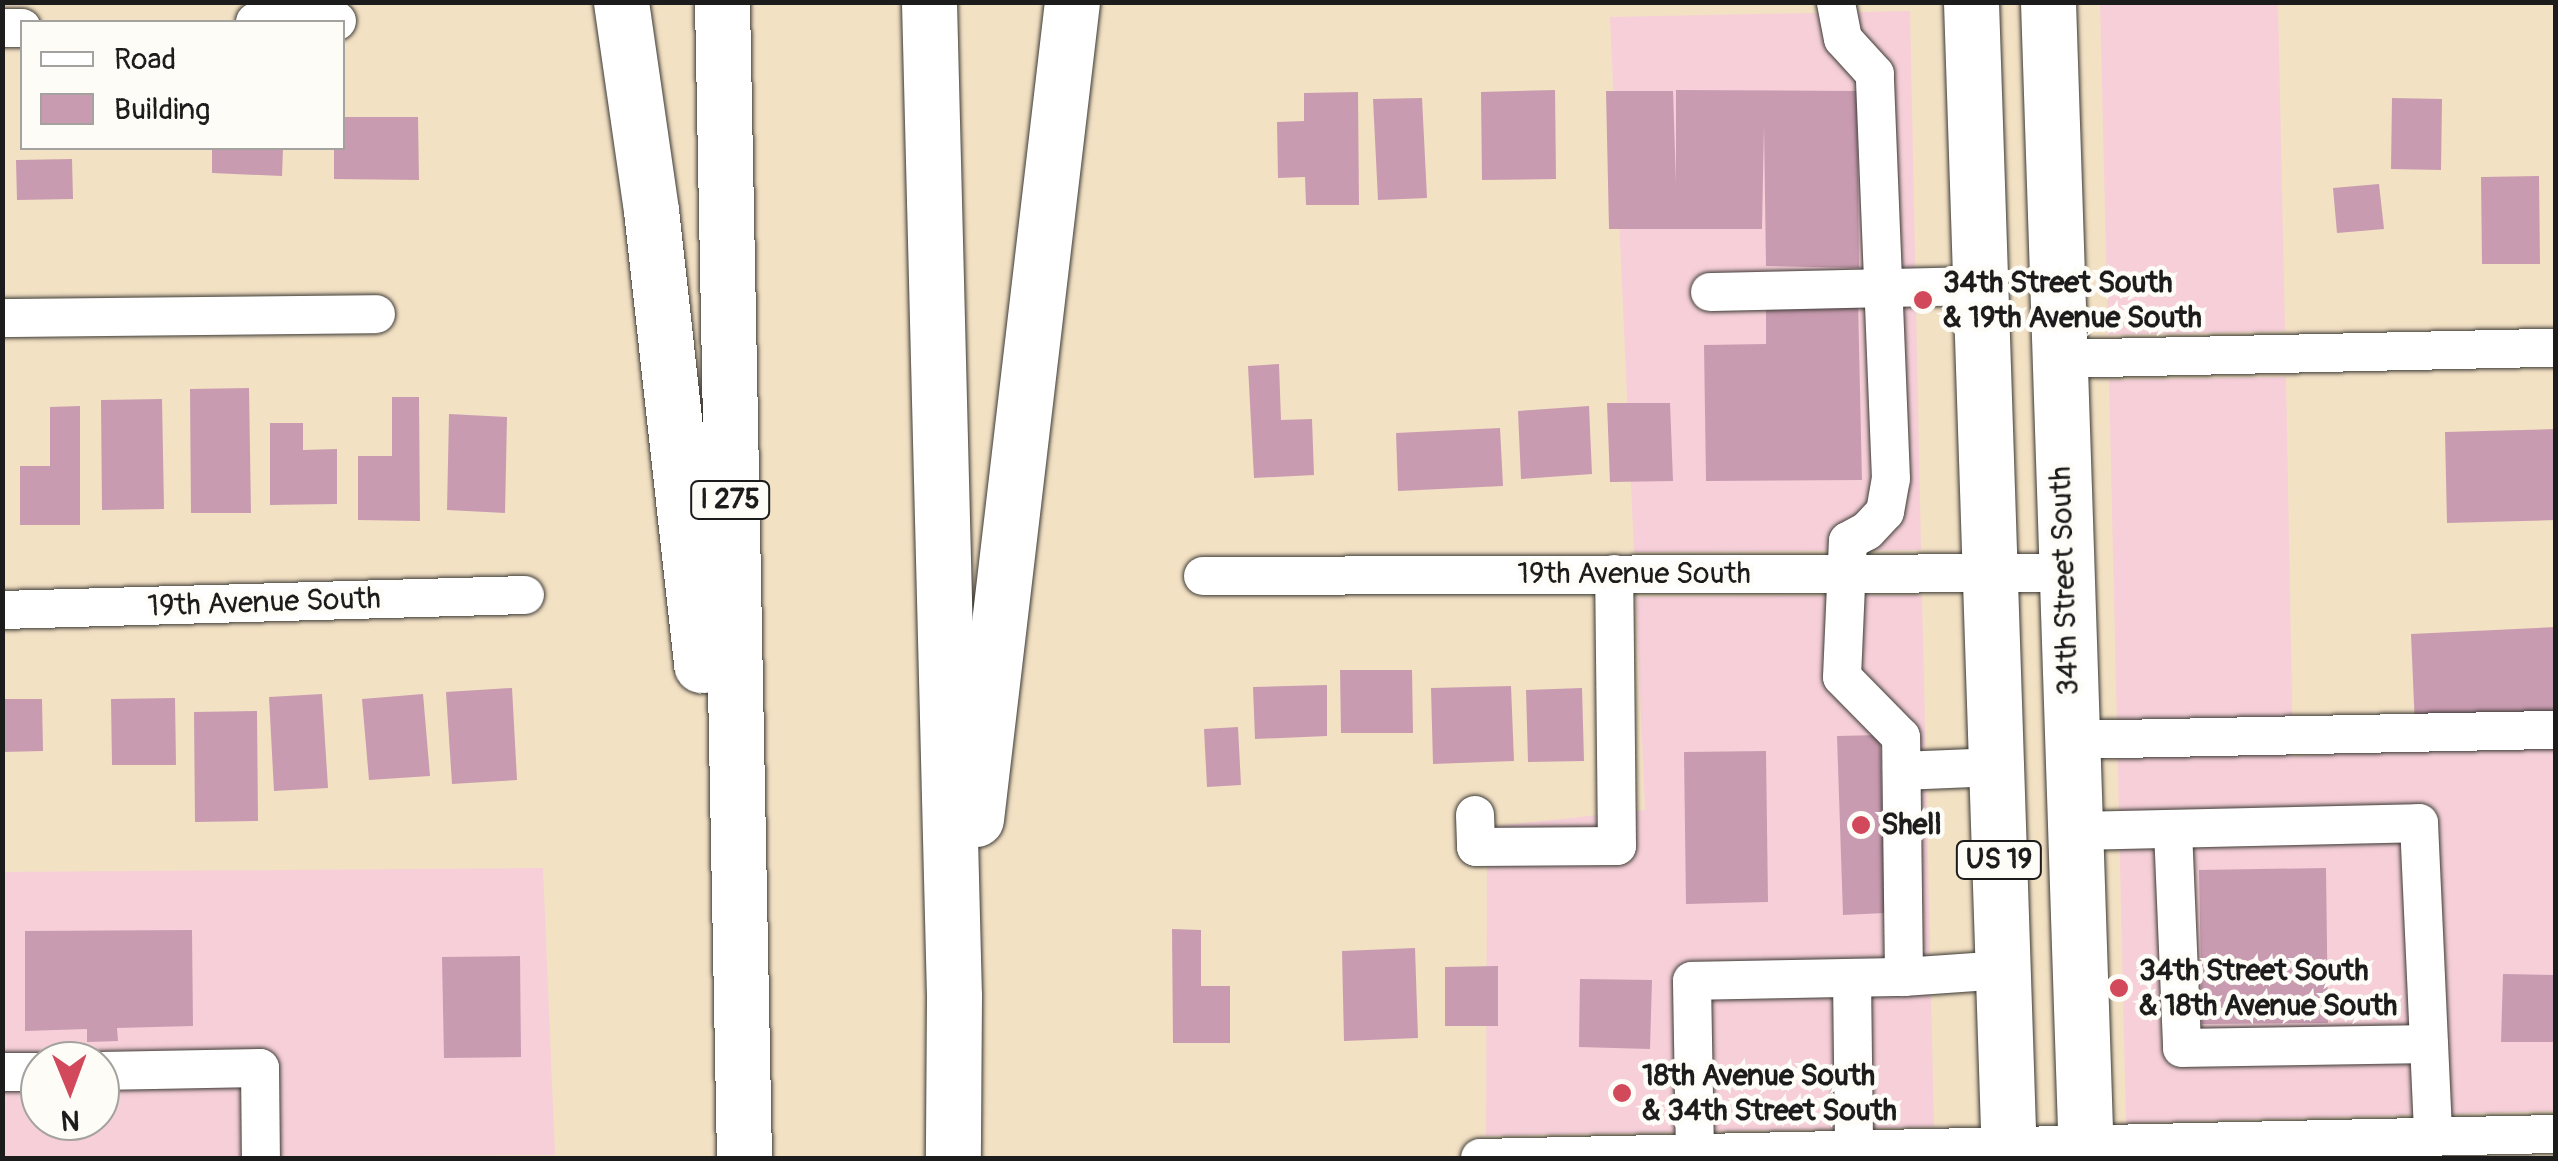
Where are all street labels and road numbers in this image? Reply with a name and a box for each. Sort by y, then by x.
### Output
street label: 34th Street South [2043,466,2087,696]
road number: I 275 [690,477,770,523]
street label: 19th Avenue South [1517,556,1751,592]
street label: 19th Avenue South [147,581,381,625]
road number: US 19 [1954,837,2044,883]

